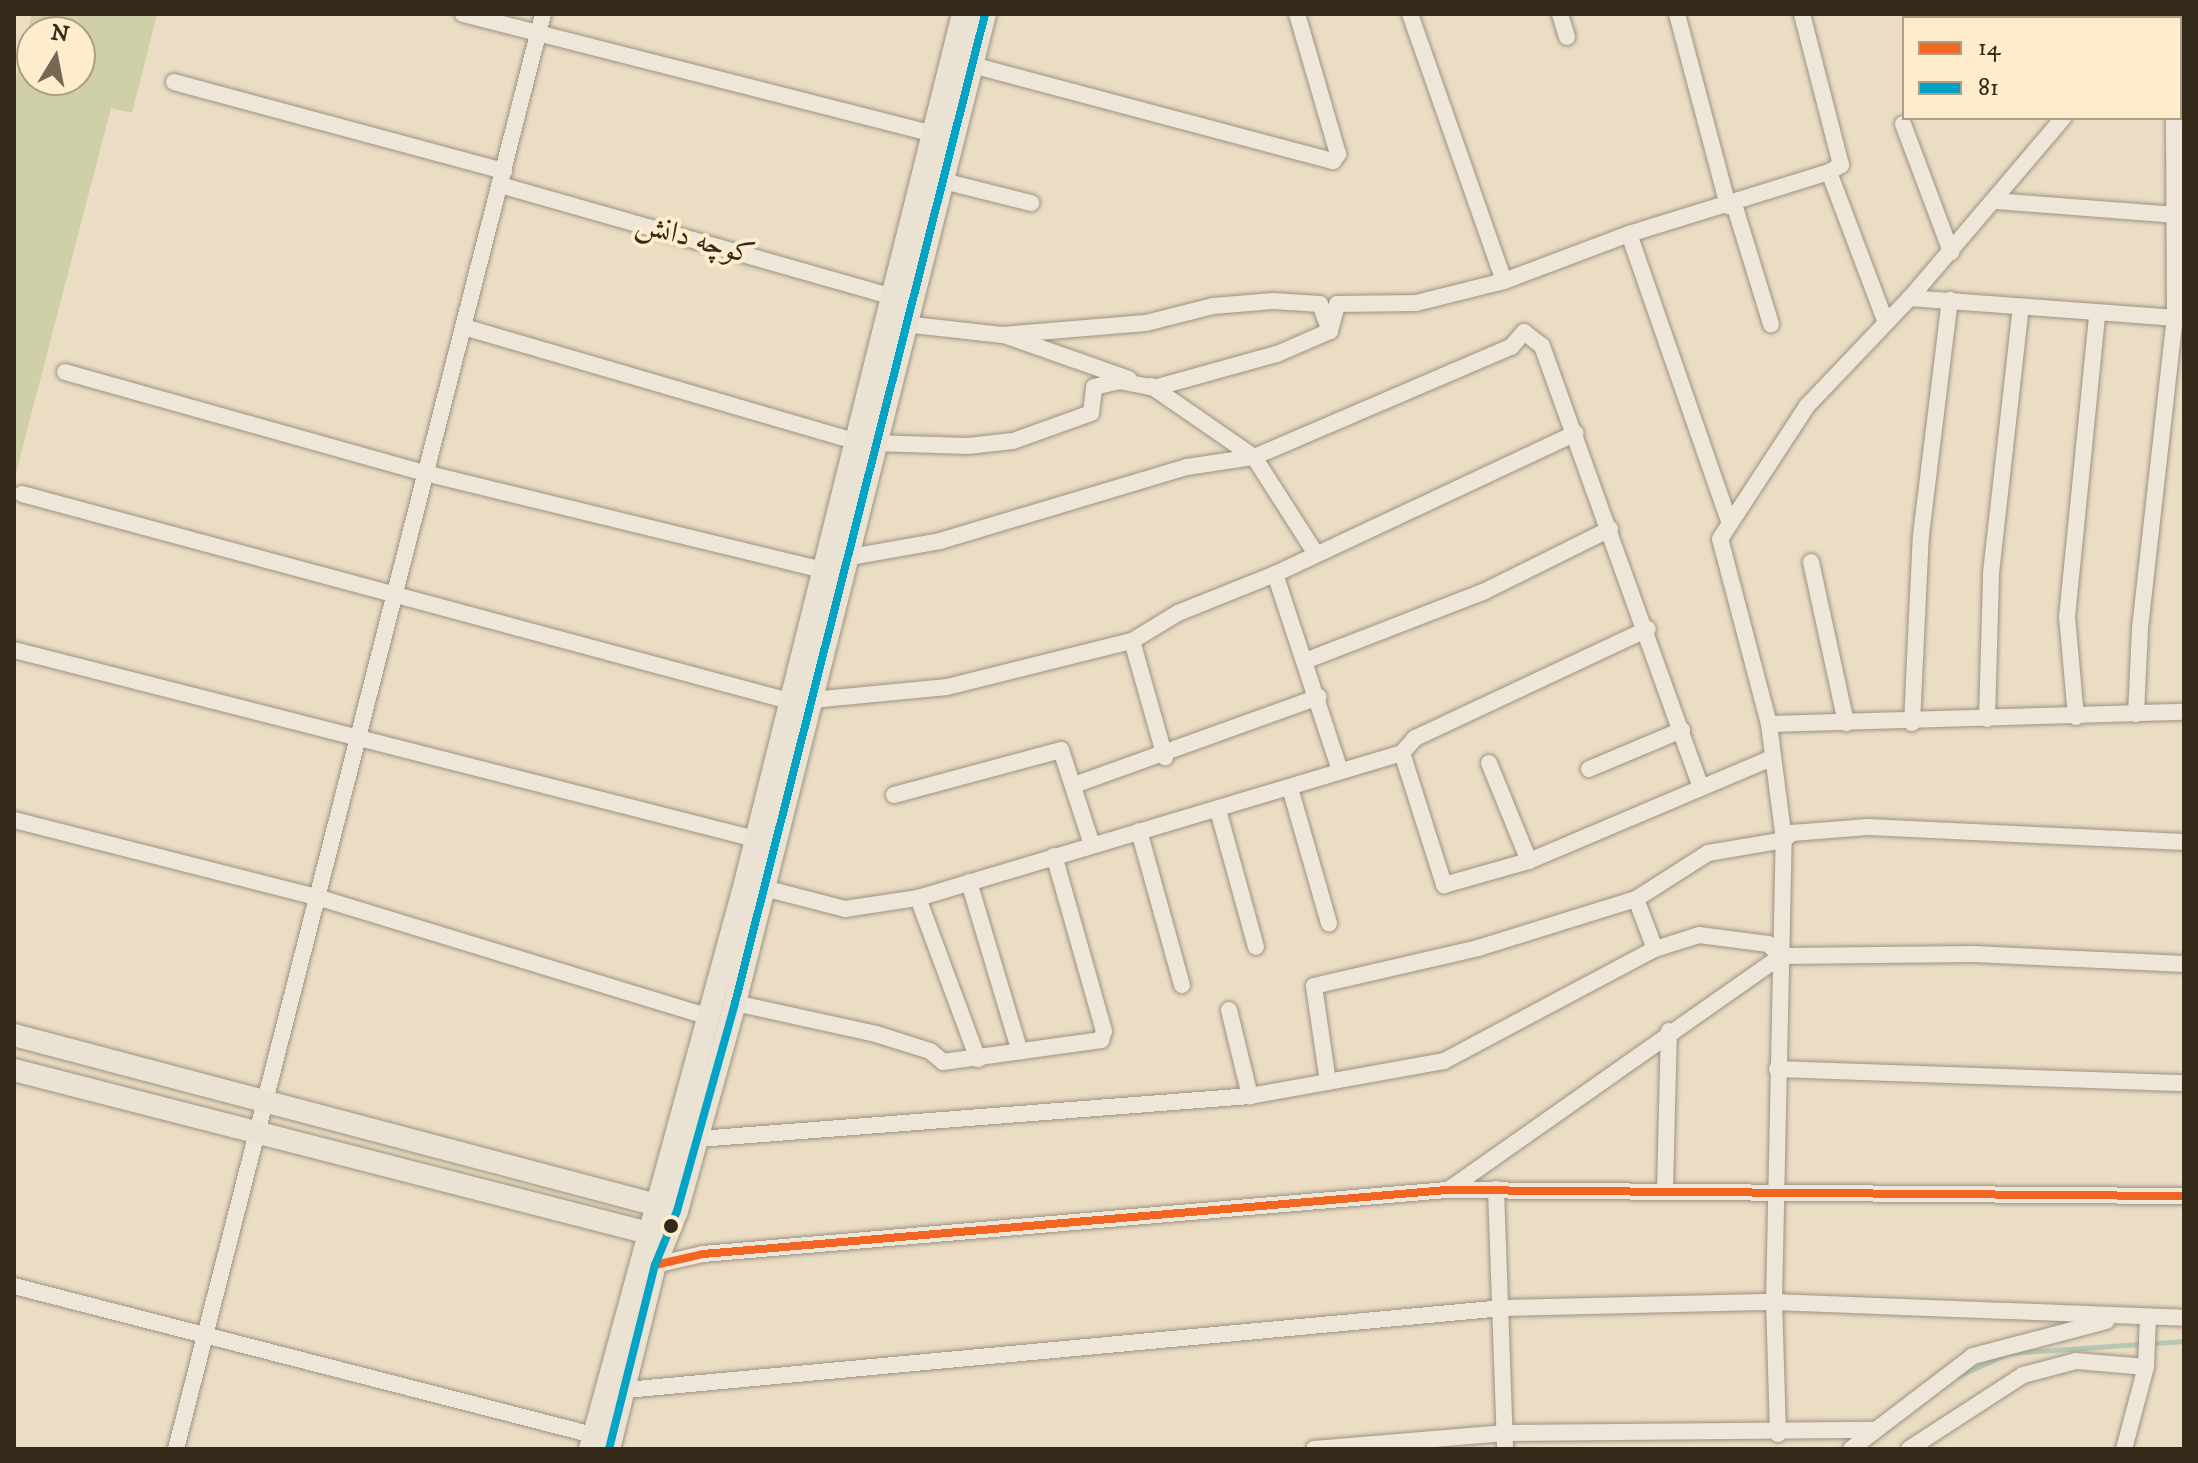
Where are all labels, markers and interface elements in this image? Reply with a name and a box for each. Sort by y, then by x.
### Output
north arrow [16,16,96,96]
legend [1902,16,2182,120]
text: N [49,19,71,49]
text: 14 [1978,33,2001,63]
text: 81 [1978,73,1999,103]
street label: کوچه دانش [632,206,758,274]
unlabelled marker [663,1218,679,1234]

